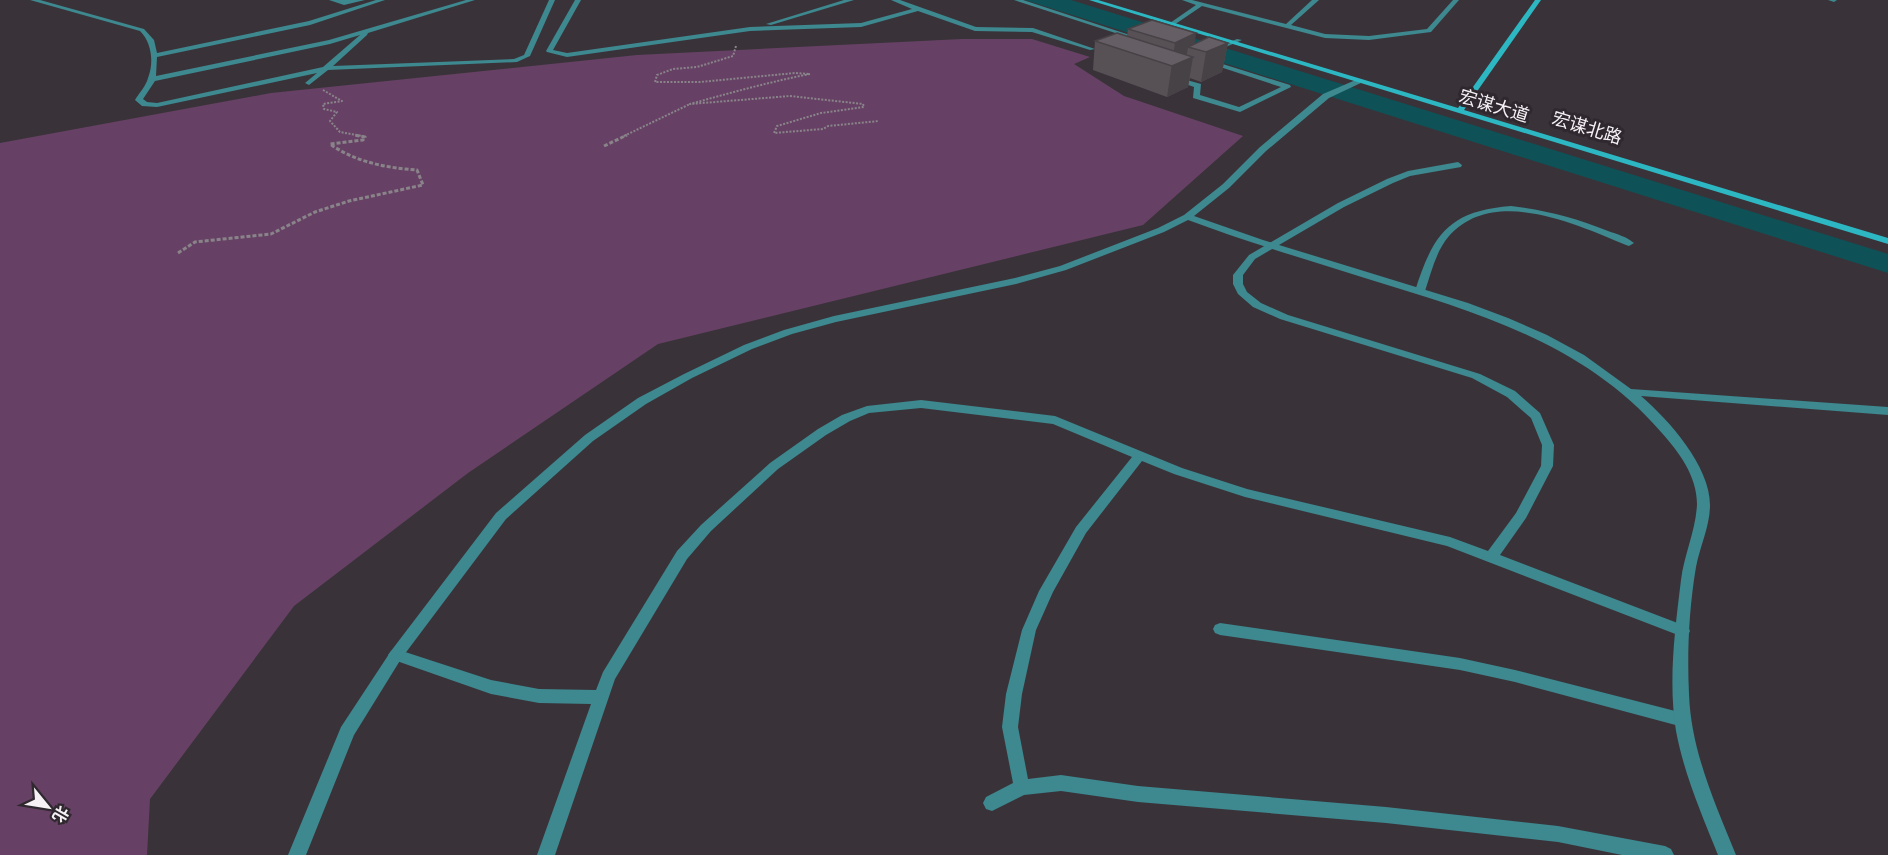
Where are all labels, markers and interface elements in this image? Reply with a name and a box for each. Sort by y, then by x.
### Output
street label: 宏谋大道 [1457,86,1531,126]
street label: 宏谋北路 [1550,108,1624,148]
north arrow [18,777,78,837]
text: 北 [49,803,72,825]

